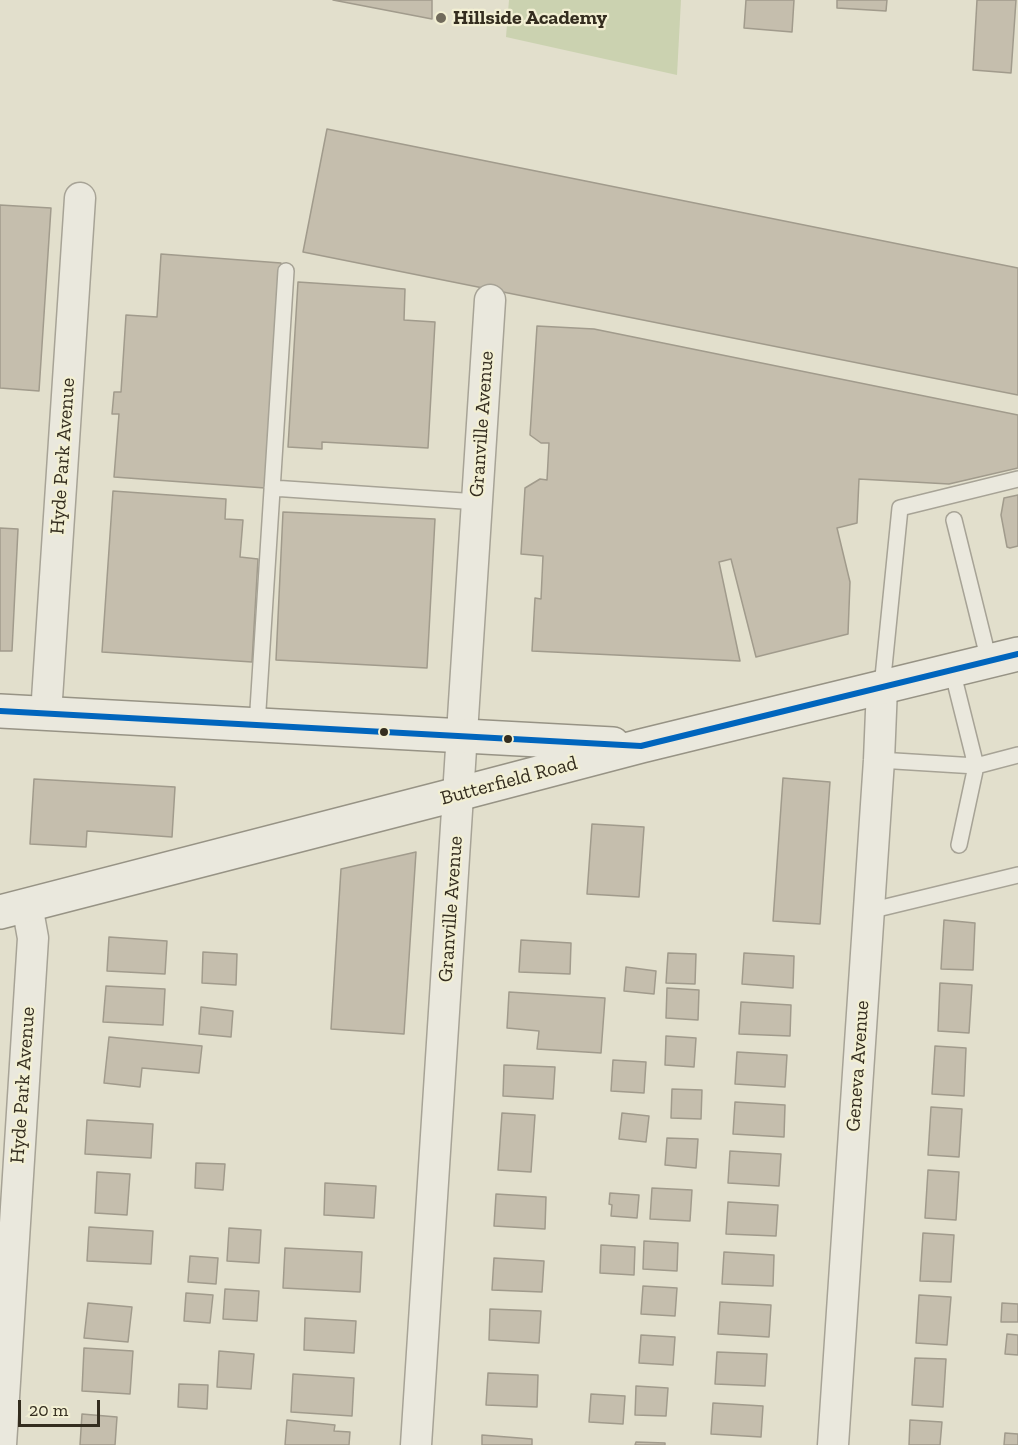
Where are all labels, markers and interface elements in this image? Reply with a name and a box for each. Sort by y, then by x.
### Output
place label: Hillside Academy [453,6,607,30]
marker: Hillside Academy [434,11,448,25]
street label: Granville Avenue [465,350,499,498]
street label: Hyde Park Avenue [46,377,80,535]
unlabelled marker [378,726,390,738]
unlabelled marker [502,733,514,745]
street label: Butterfield Road [438,751,580,811]
street label: Granville Avenue [434,835,468,983]
street label: Geneva Avenue [841,1000,875,1132]
street label: Hyde Park Avenue [6,1006,40,1164]
scale bar [21,1388,104,1426]
text: 20 m [29,1399,68,1421]

